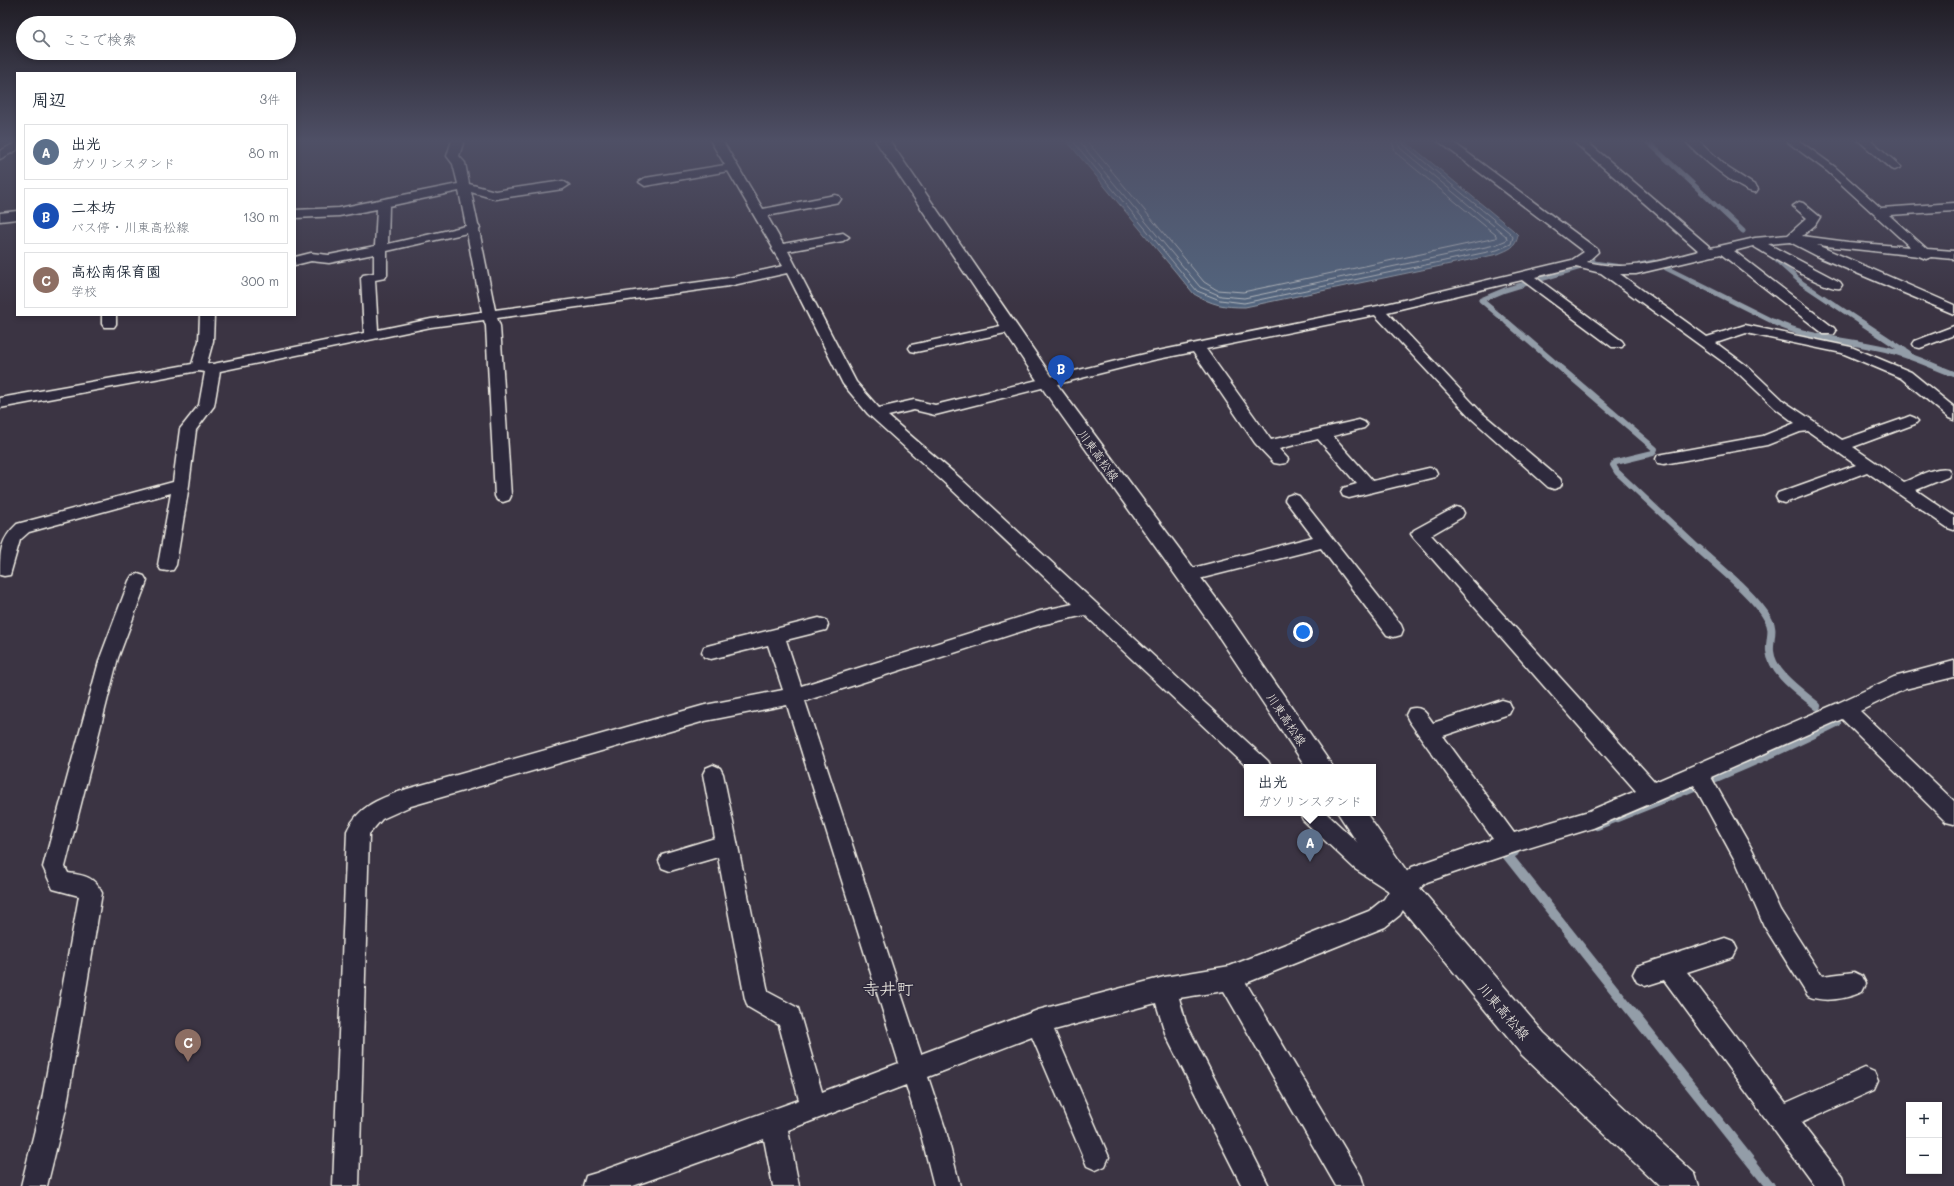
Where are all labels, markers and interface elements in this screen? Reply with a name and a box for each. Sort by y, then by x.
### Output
search box [16,16,296,60]
icon: search [30,27,52,49]
text: ここで検索 [62,29,137,49]
text: 周辺 [32,88,66,110]
text: 3件 [259,90,280,107]
text: 出光 [71,133,101,153]
text: A [41,144,51,161]
text: 80 m [249,144,279,161]
text: ガソリンスタンド [71,154,175,171]
text: 二本坊 [71,197,116,217]
text: B [42,208,50,225]
text: 130 m [243,208,279,225]
text: バス停 · 川東高松線 [71,218,189,235]
text: 高松南保育園 [71,261,161,281]
text: C [41,272,51,289]
text: 300 m [241,272,279,289]
text: 学校 [71,282,97,299]
pin: B [1048,355,1074,388]
street label: 川東高松線 [1075,426,1123,484]
your location [1293,622,1313,642]
street label: 川東高松線 [1264,690,1310,748]
popup [1244,764,1376,816]
text: 出光 [1258,771,1288,791]
text: ガソリンスタンド [1258,792,1362,809]
pin: A [1297,829,1323,862]
district label: 寺井町 [863,977,914,999]
street label: 川東高松線 [1474,978,1534,1044]
pin: C [175,1029,201,1062]
map controls [1906,1102,1942,1174]
button: + [1906,1102,1942,1138]
button: − [1906,1138,1942,1174]

